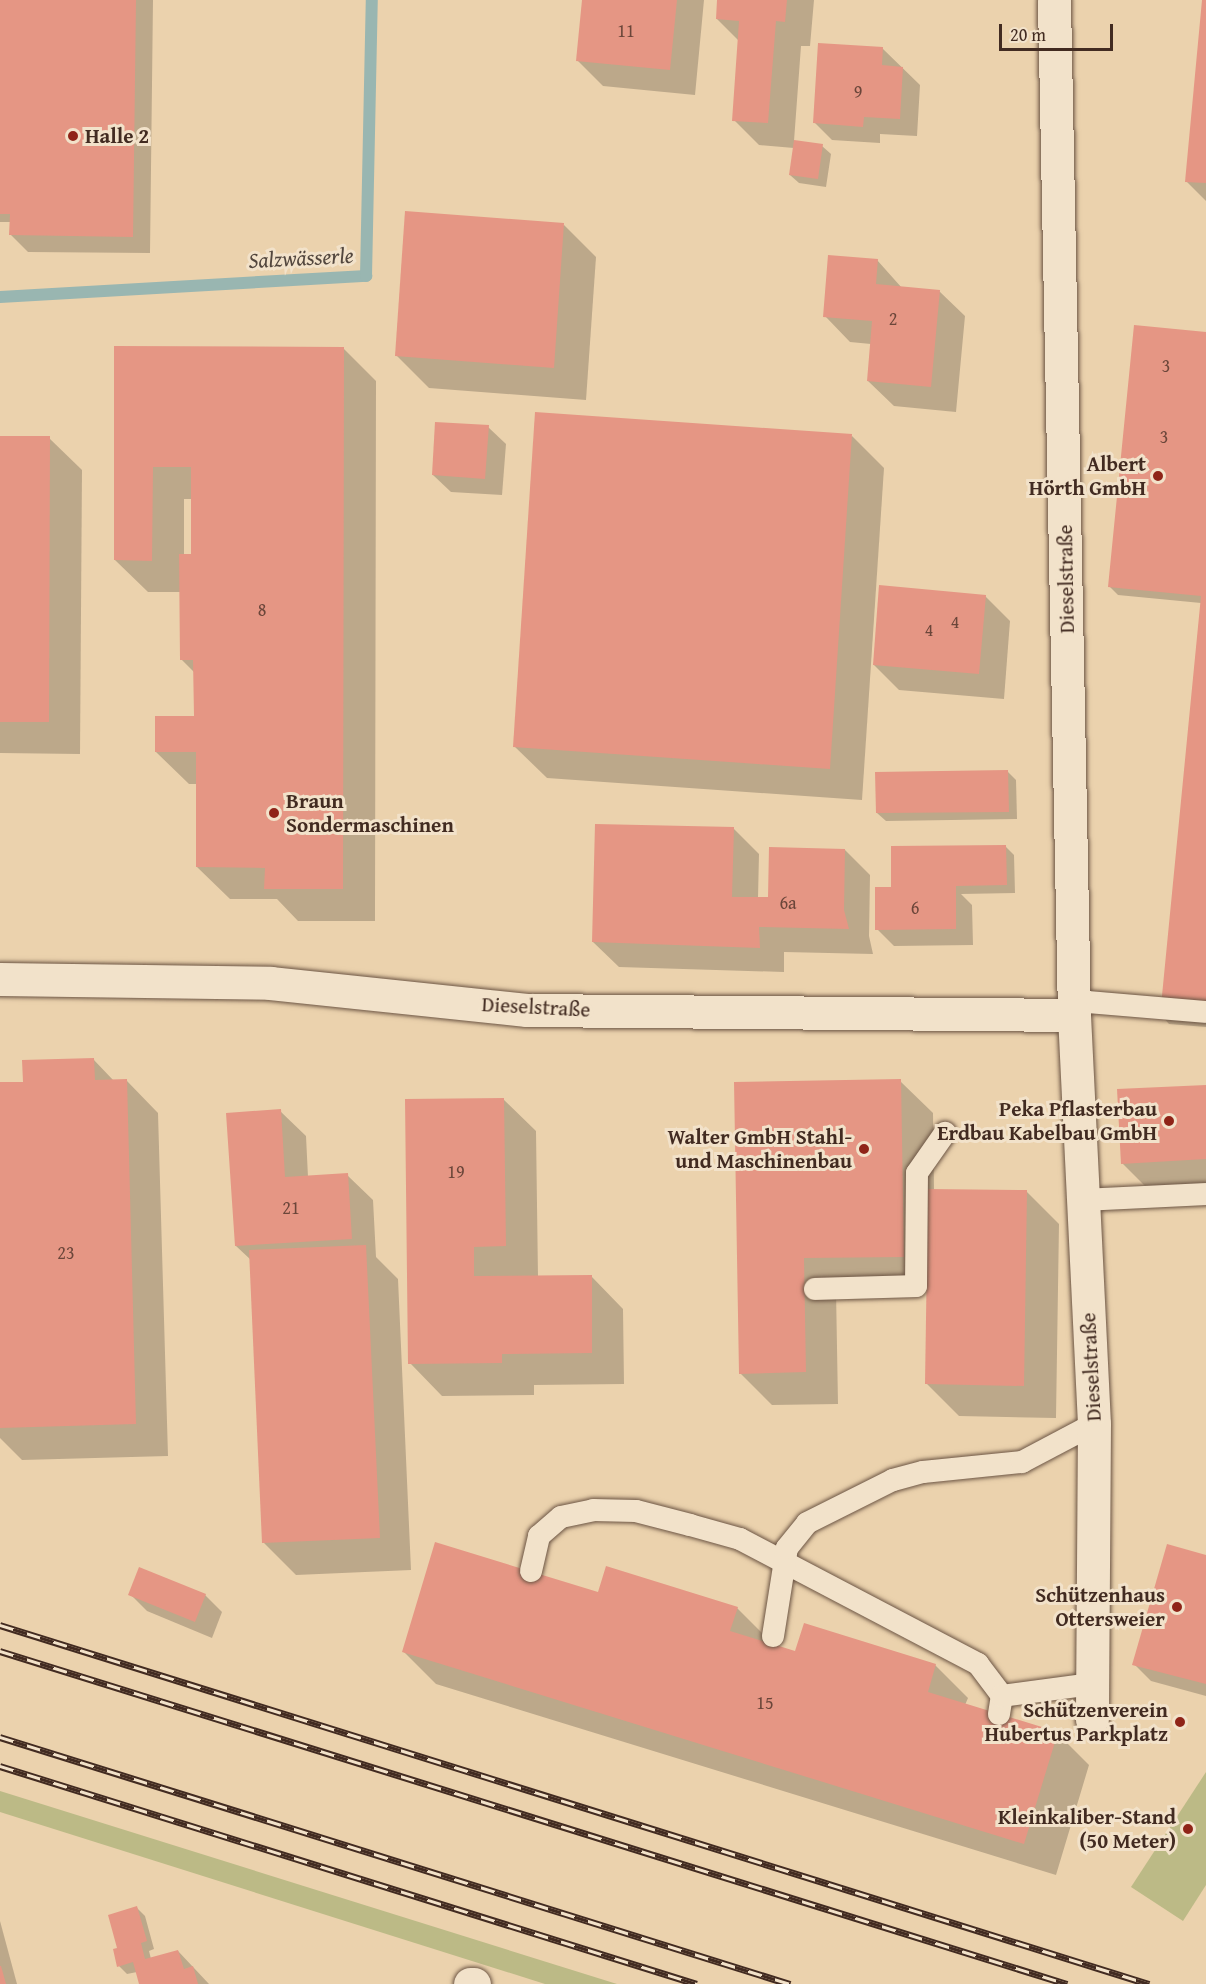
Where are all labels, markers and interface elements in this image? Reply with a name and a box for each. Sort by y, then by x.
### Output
scale bar [1002,12,1116,50]
house number: 11 [617,20,635,42]
text: 20 m [1010,21,1046,48]
house number: 9 [854,81,862,103]
place label: Halle 2 [85,123,149,149]
marker: Halle 2 [66,129,80,143]
water label: Salzwässerle [248,242,354,274]
house number: 2 [889,308,897,330]
house number: 3 [1162,355,1170,377]
house number: 3 [1160,426,1168,448]
place label: Albert Hörth GmbH [1029,451,1146,501]
marker: Albert Hörth GmbH [1151,469,1165,483]
street label: Dieselstraße [1052,524,1080,634]
house number: 8 [258,599,266,621]
house number: 4 [951,611,959,633]
house number: 4 [925,619,933,641]
place label: Braun Sondermaschinen [286,788,454,838]
marker: Braun Sondermaschinen [267,806,281,820]
house number: 6a [779,892,797,914]
house number: 6 [911,897,919,919]
street label: Dieselstraße [481,992,591,1022]
place label: Peka Pflasterbau Erdbau Kabelbau GmbH [937,1096,1157,1146]
marker: Peka Pflasterbau Erdbau Kabelbau GmbH [1162,1114,1176,1128]
place label: Walter GmbH Stahl- und Maschinenbau [668,1124,852,1174]
marker: Walter GmbH Stahl- und Maschinenbau [857,1142,871,1156]
house number: 19 [447,1161,465,1183]
house number: 21 [282,1197,300,1219]
house number: 23 [57,1242,75,1264]
street label: Dieselstraße [1076,1312,1106,1422]
place label: Schützenhaus Ottersweier [1035,1582,1165,1632]
marker: Schützenhaus Ottersweier [1170,1600,1184,1614]
house number: 15 [756,1692,774,1714]
place label: Schützenverein Hubertus Parkplatz [985,1697,1168,1747]
marker: Schützenverein Hubertus Parkplatz [1173,1715,1187,1729]
place label: Kleinkaliber-Stand (50 Meter) [998,1804,1176,1854]
marker: Kleinkaliber-Stand (50 Meter) [1181,1822,1195,1836]

